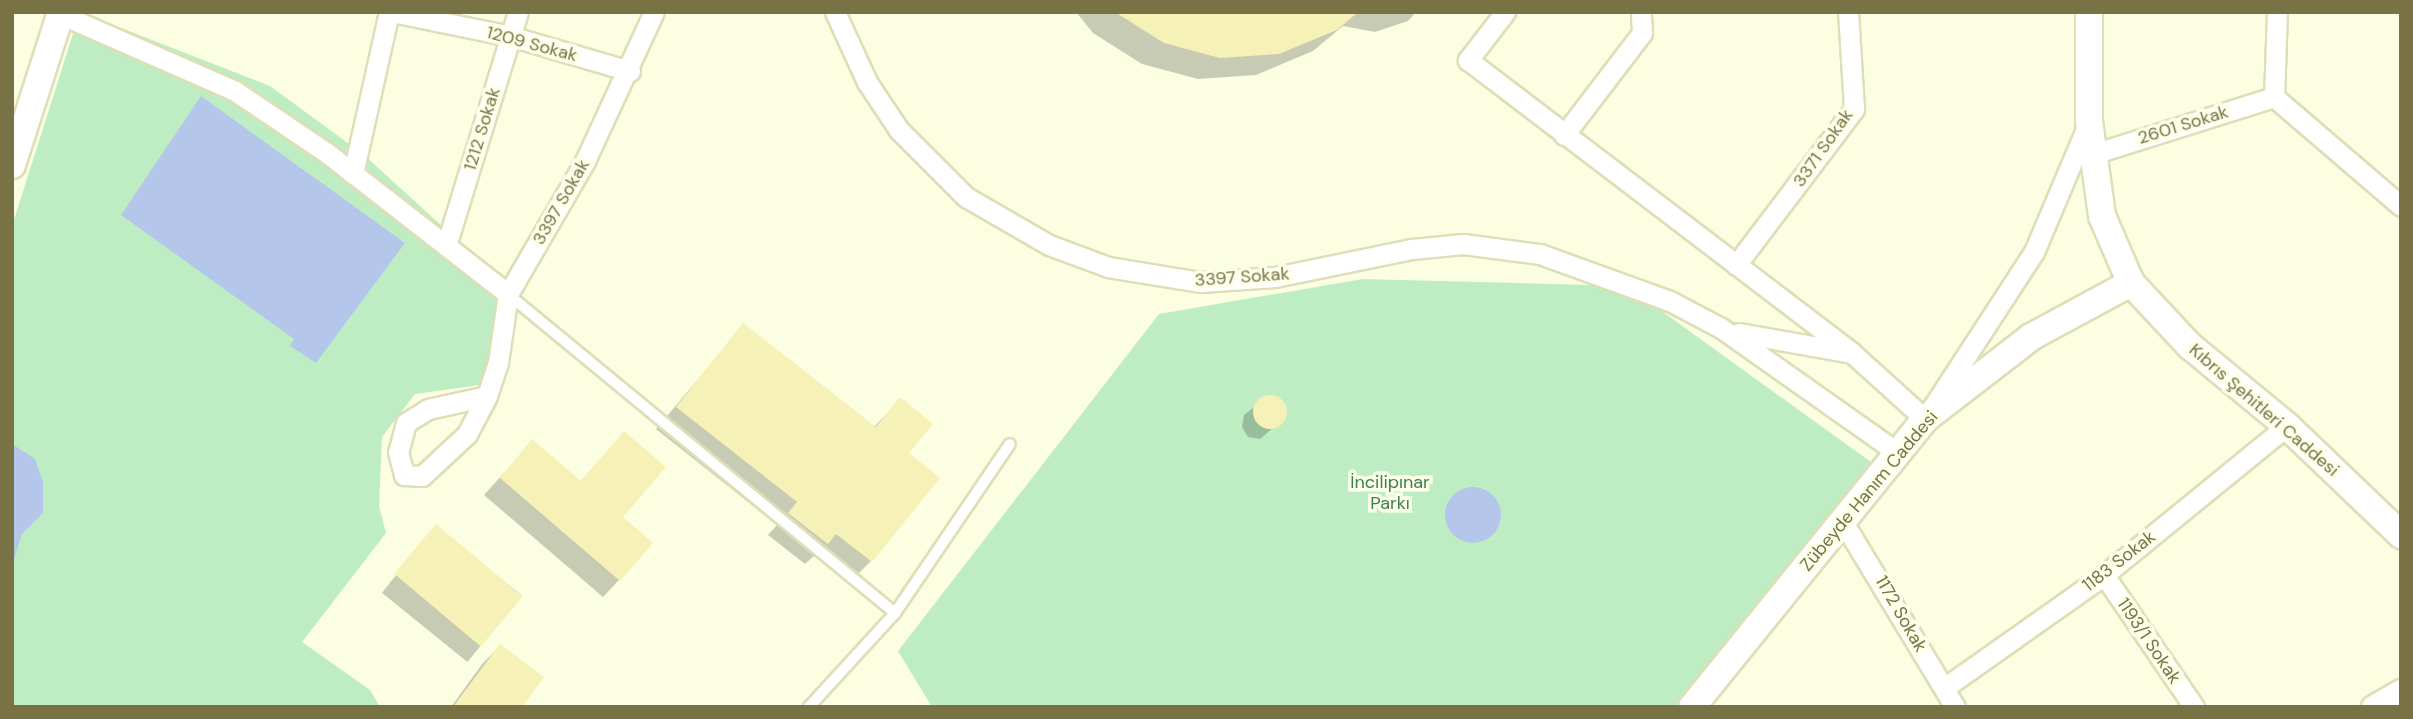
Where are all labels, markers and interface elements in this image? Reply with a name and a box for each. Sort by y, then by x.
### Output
street label: 1209 Sokak [484,22,580,66]
street label: 1212 Sokak [459,85,505,173]
street label: 2601 Sokak [2135,101,2231,149]
street label: 3371 Sokak [1788,105,1858,191]
street label: 3397 Sokak [528,155,594,249]
street label: 3397 Sokak [1194,263,1290,291]
street label: Kıbrıs Şehitleri Caddesi [2185,339,2343,481]
street label: Zübeyde Hanım Caddesi [1796,406,1942,576]
park label: İncilipınar Parkı [1350,472,1430,514]
street label: 1183 Sokak [2078,526,2160,596]
street label: 1172 Sokak [1871,572,1931,656]
street label: 1193/1 Sokak [2113,594,2185,688]

